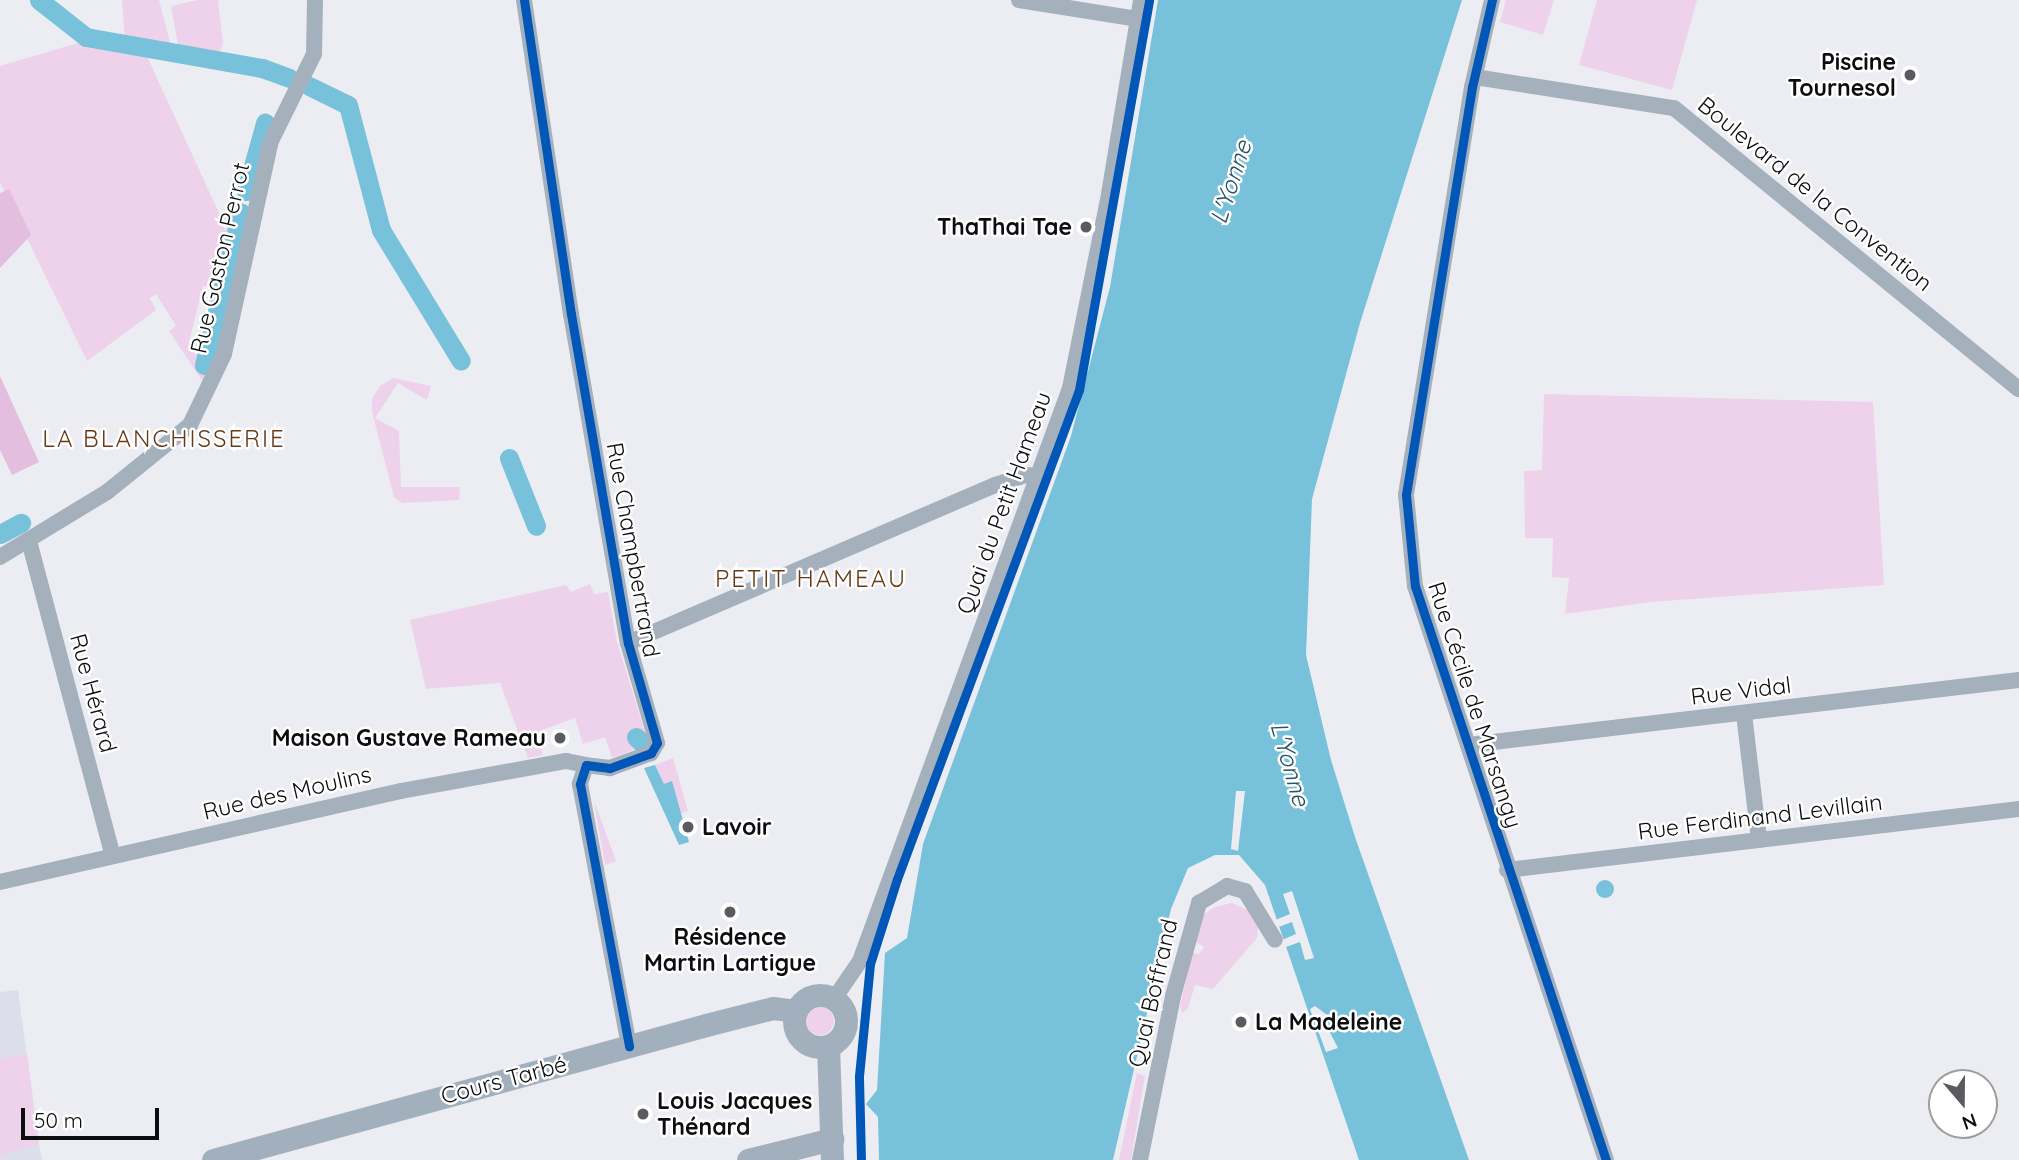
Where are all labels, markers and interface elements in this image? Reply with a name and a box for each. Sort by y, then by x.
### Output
place label: Piscine Tournesol [1788,48,1896,102]
marker: Piscine Tournesol [1902,67,1918,83]
street label: Boulevard de la Convention [1692,91,1938,297]
water label: L'Yonne [1204,137,1258,227]
street label: Rue Gaston Perrot [185,160,255,356]
place label: ThaThai Tae [937,213,1072,241]
marker: ThaThai Tae [1078,219,1094,235]
street label: Quai du Petit Hameau [951,388,1057,618]
district label: LA BLANCHISSERIE [44,425,284,453]
street label: Rue Champbertrand [600,440,666,660]
district label: PETIT HAMEAU [716,565,906,593]
street label: Rue Cécile de Marsangy [1422,578,1528,832]
street label: Rue Hérard [64,631,122,755]
street label: Rue Vidal [1689,671,1793,711]
water label: L'Yonne [1264,719,1316,809]
place label: Maison Gustave Rameau [272,724,546,752]
marker: Maison Gustave Rameau [552,730,568,746]
street label: Rue des Moulins [200,760,374,826]
street label: Rue Ferdinand Levillain [1636,788,1884,846]
place label: Lavoir [702,813,772,841]
marker: Lavoir [680,819,696,835]
marker: Résidence Martin Lartigue [722,904,738,920]
street label: Quai Boffrand [1123,916,1183,1070]
place label: Résidence Martin Lartigue [644,923,816,977]
place label: La Madeleine [1255,1008,1402,1036]
marker: La Madeleine [1233,1014,1249,1030]
street label: Cours Tarbé [438,1050,570,1110]
north arrow [1928,1069,1998,1139]
place label: Louis Jacques Thénard [657,1087,812,1141]
scale bar [24,1094,163,1138]
marker: Louis Jacques Thénard [635,1106,651,1122]
text: 50 m [34,1107,83,1133]
text: N [1959,1108,1980,1136]

